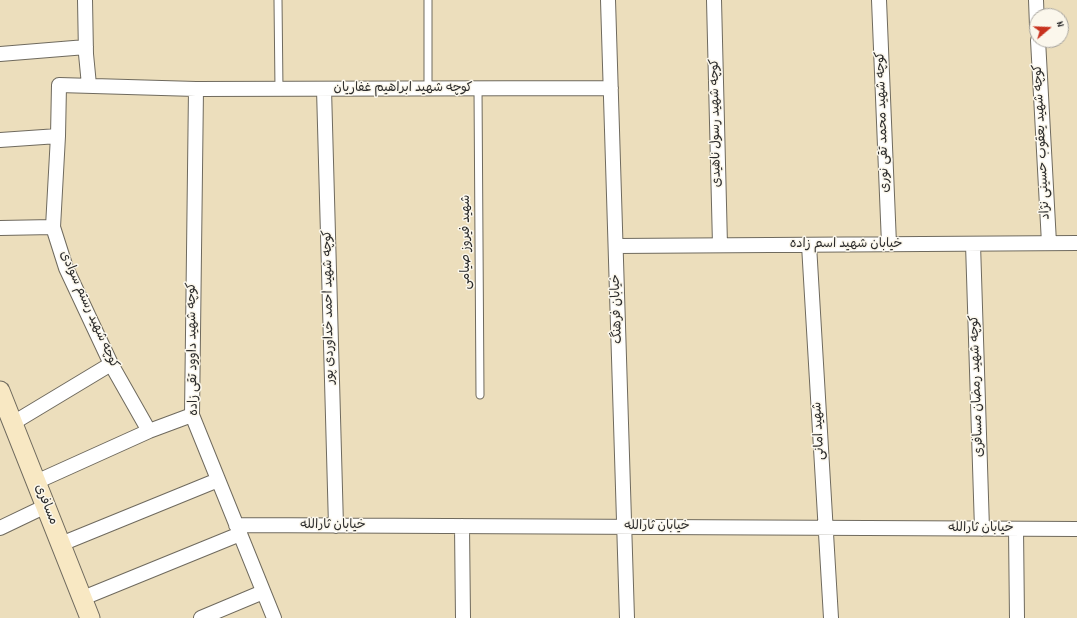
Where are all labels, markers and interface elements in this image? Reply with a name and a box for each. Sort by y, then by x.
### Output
north arrow [1029,8,1069,48]
text: N [1051,19,1068,30]
street label: کوچه شهید محمد تقی نوری [874,51,894,193]
street label: کوچه شهید رسول ناهیدی [708,59,726,187]
street label: کوچه شهید یعقوب حسینی نژاد [1031,64,1055,220]
street label: کوچه شهید ابراهیم غفاریان [334,81,472,97]
street label: شهید فیروز صیامی [459,195,475,289]
street label: کوچه شهید احمد خداوردی پور [321,230,339,384]
street label: خیابان شهید اسم زاده [790,237,902,253]
street label: کوچه شهید رستم سوادی [55,249,121,371]
street label: خیابان فرهنگ [609,274,627,344]
street label: کوچه شهید داوود تقی زاده [185,282,203,416]
street label: کوچه شهید رمضان مسافری [968,315,988,457]
street label: شهید امانی [811,401,829,461]
street label: مسافری [30,482,60,528]
street label: خیابان ثارالله [300,518,366,534]
street label: خیابان ثارالله [624,519,690,535]
street label: خیابان ثارالله [948,521,1014,537]

